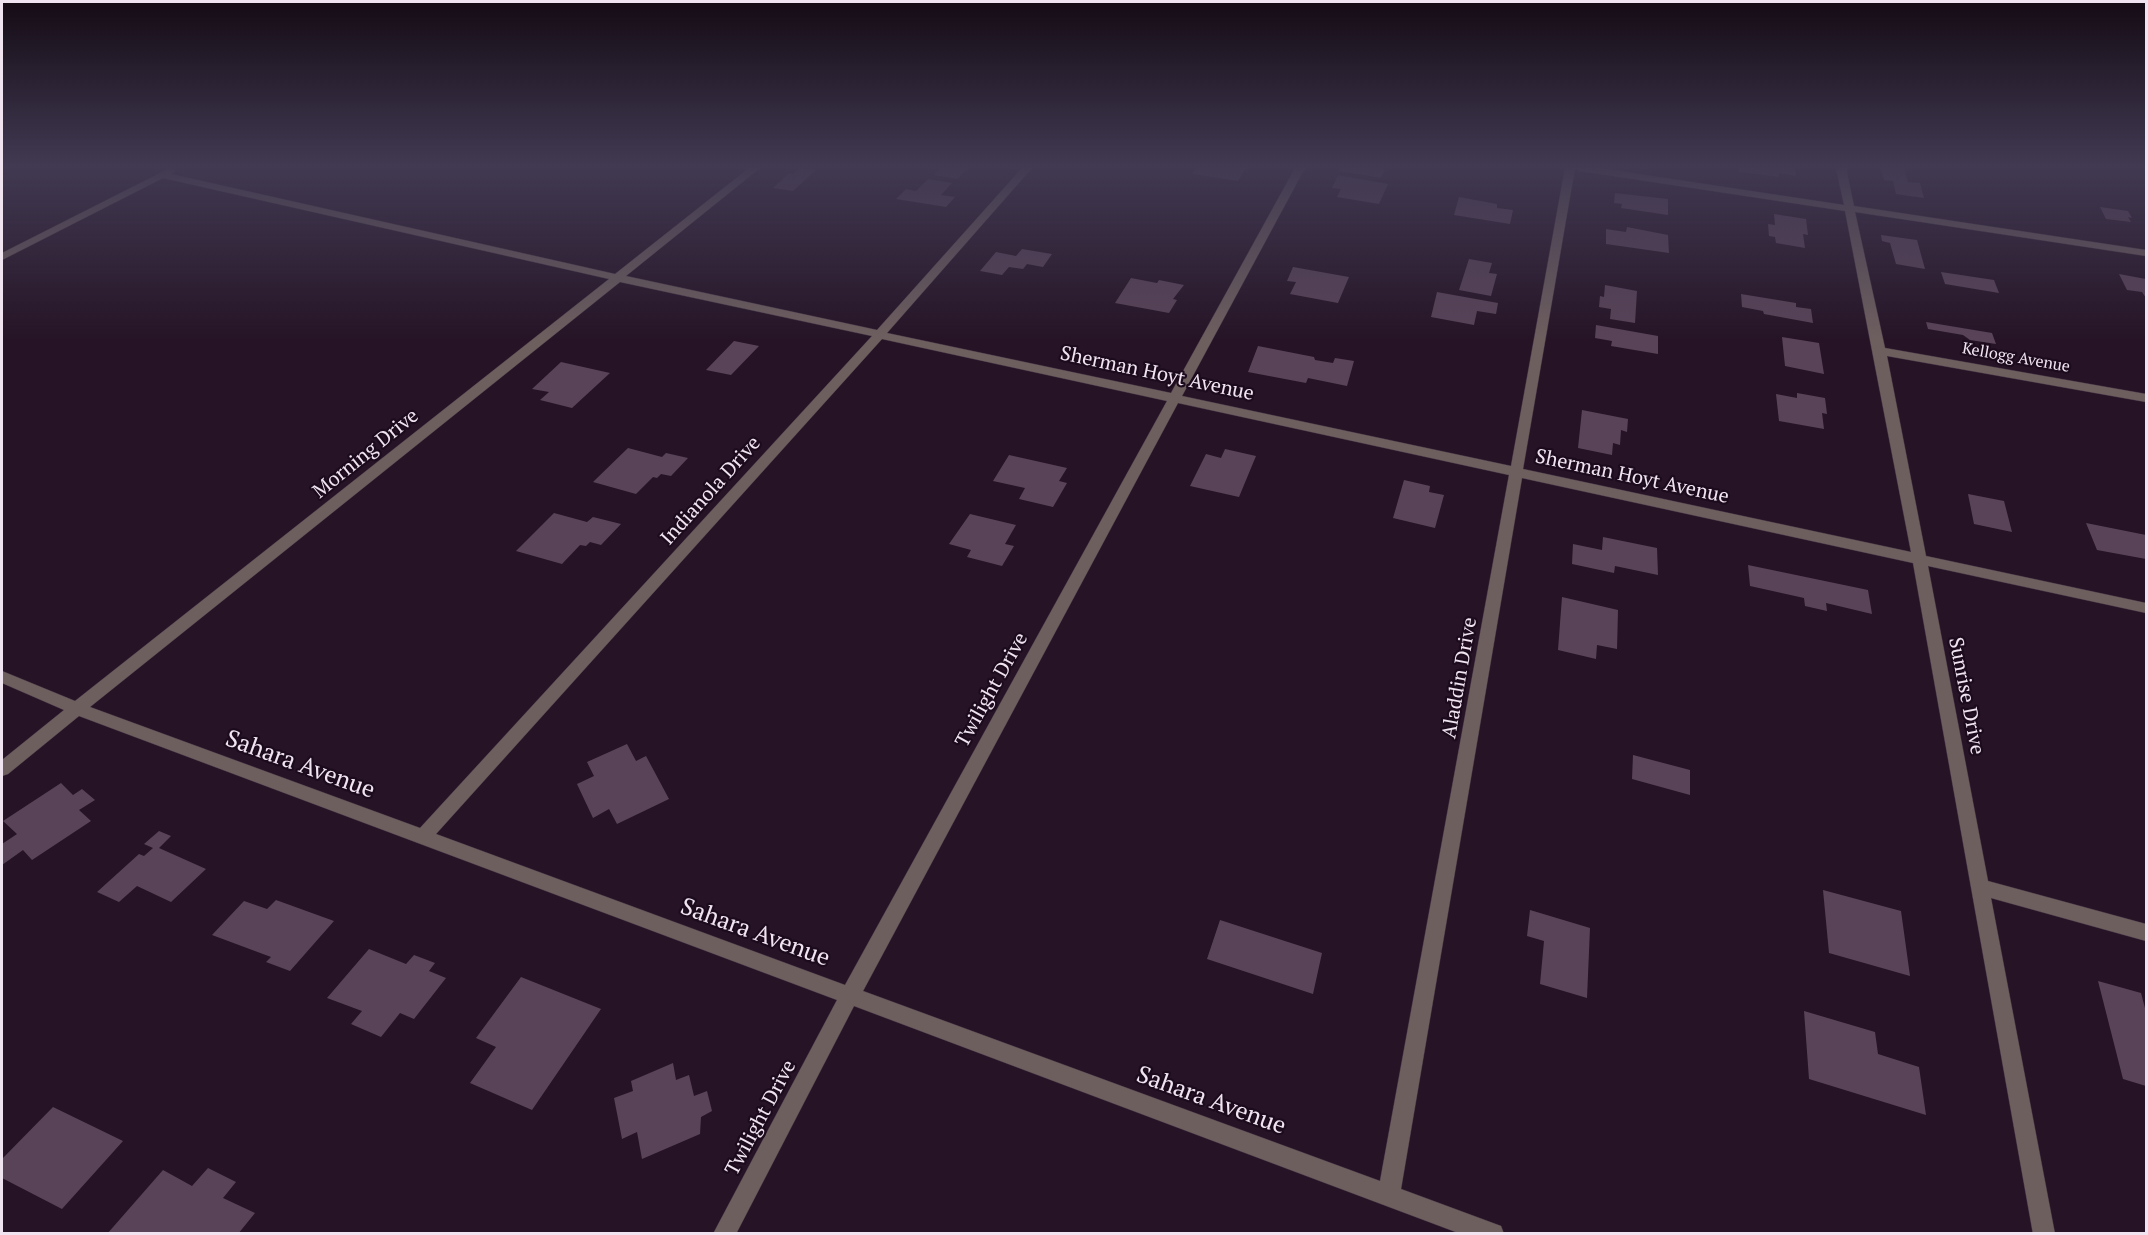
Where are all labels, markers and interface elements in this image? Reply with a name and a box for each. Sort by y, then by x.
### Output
street label: Kellogg Avenue [1961,339,2071,377]
street label: Sherman Hoyt Avenue [1058,342,1256,406]
street label: Morning Drive [308,404,424,504]
street label: Indianola Drive [656,432,766,550]
street label: Sherman Hoyt Avenue [1533,445,1731,509]
street label: Aladdin Drive [1438,616,1482,740]
street label: Twilight Drive [951,629,1033,751]
street label: Sunrise Drive [1943,635,1989,757]
street label: Sahara Avenue [221,725,379,805]
street label: Sahara Avenue [676,893,834,973]
street label: Twilight Drive [721,1056,801,1180]
street label: Sahara Avenue [1132,1061,1290,1141]

